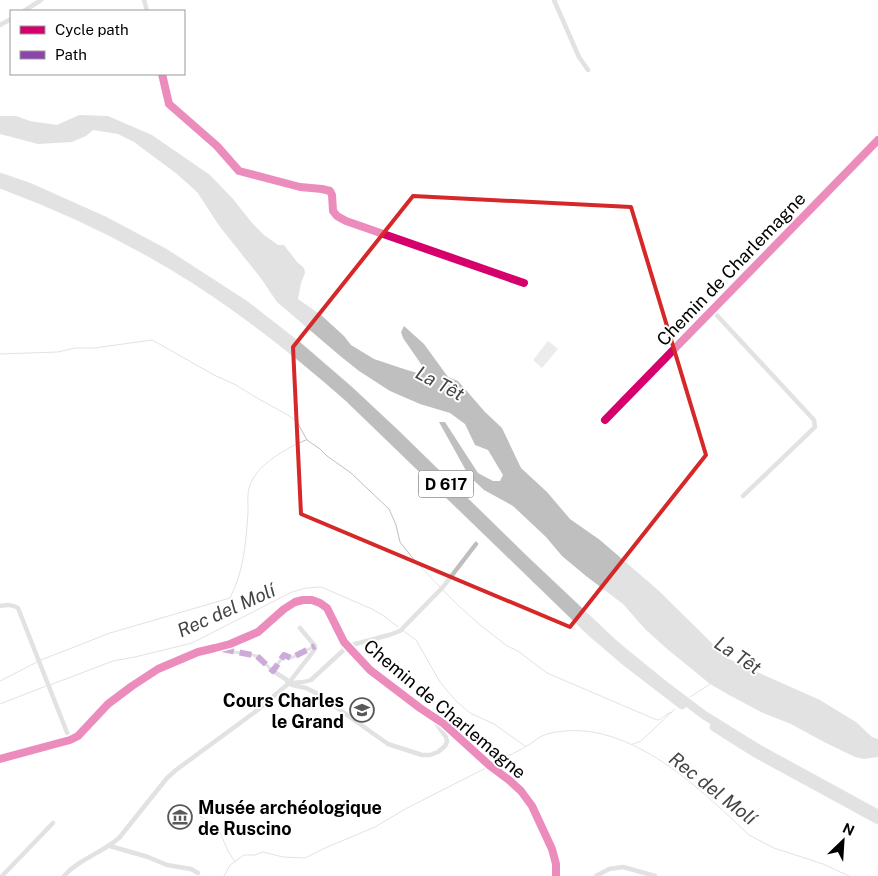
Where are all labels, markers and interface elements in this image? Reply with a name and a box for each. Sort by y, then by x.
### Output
legend [10,10,185,75]
text: Cycle path [55,21,129,38]
text: Path [55,46,87,63]
street label: Chemin de Charlemagne [652,188,810,350]
water label: La Têt [412,361,468,405]
road number: D 617 [418,470,474,498]
water label: Rec del Molí [174,578,280,641]
water label: La Têt [710,631,766,679]
street label: Chemin de Charlemagne [360,635,530,783]
place label: Cours Charles le Grand [223,690,344,732]
school or university icon: Cours Charles le Grand [349,697,375,723]
water label: Rec del Molí [665,747,763,830]
place label: Musée archéologique de Ruscino [198,797,382,839]
museum icon: Musée archéologique de Ruscino [167,804,193,830]
north arrow [818,816,868,866]
text: N [840,820,857,839]

